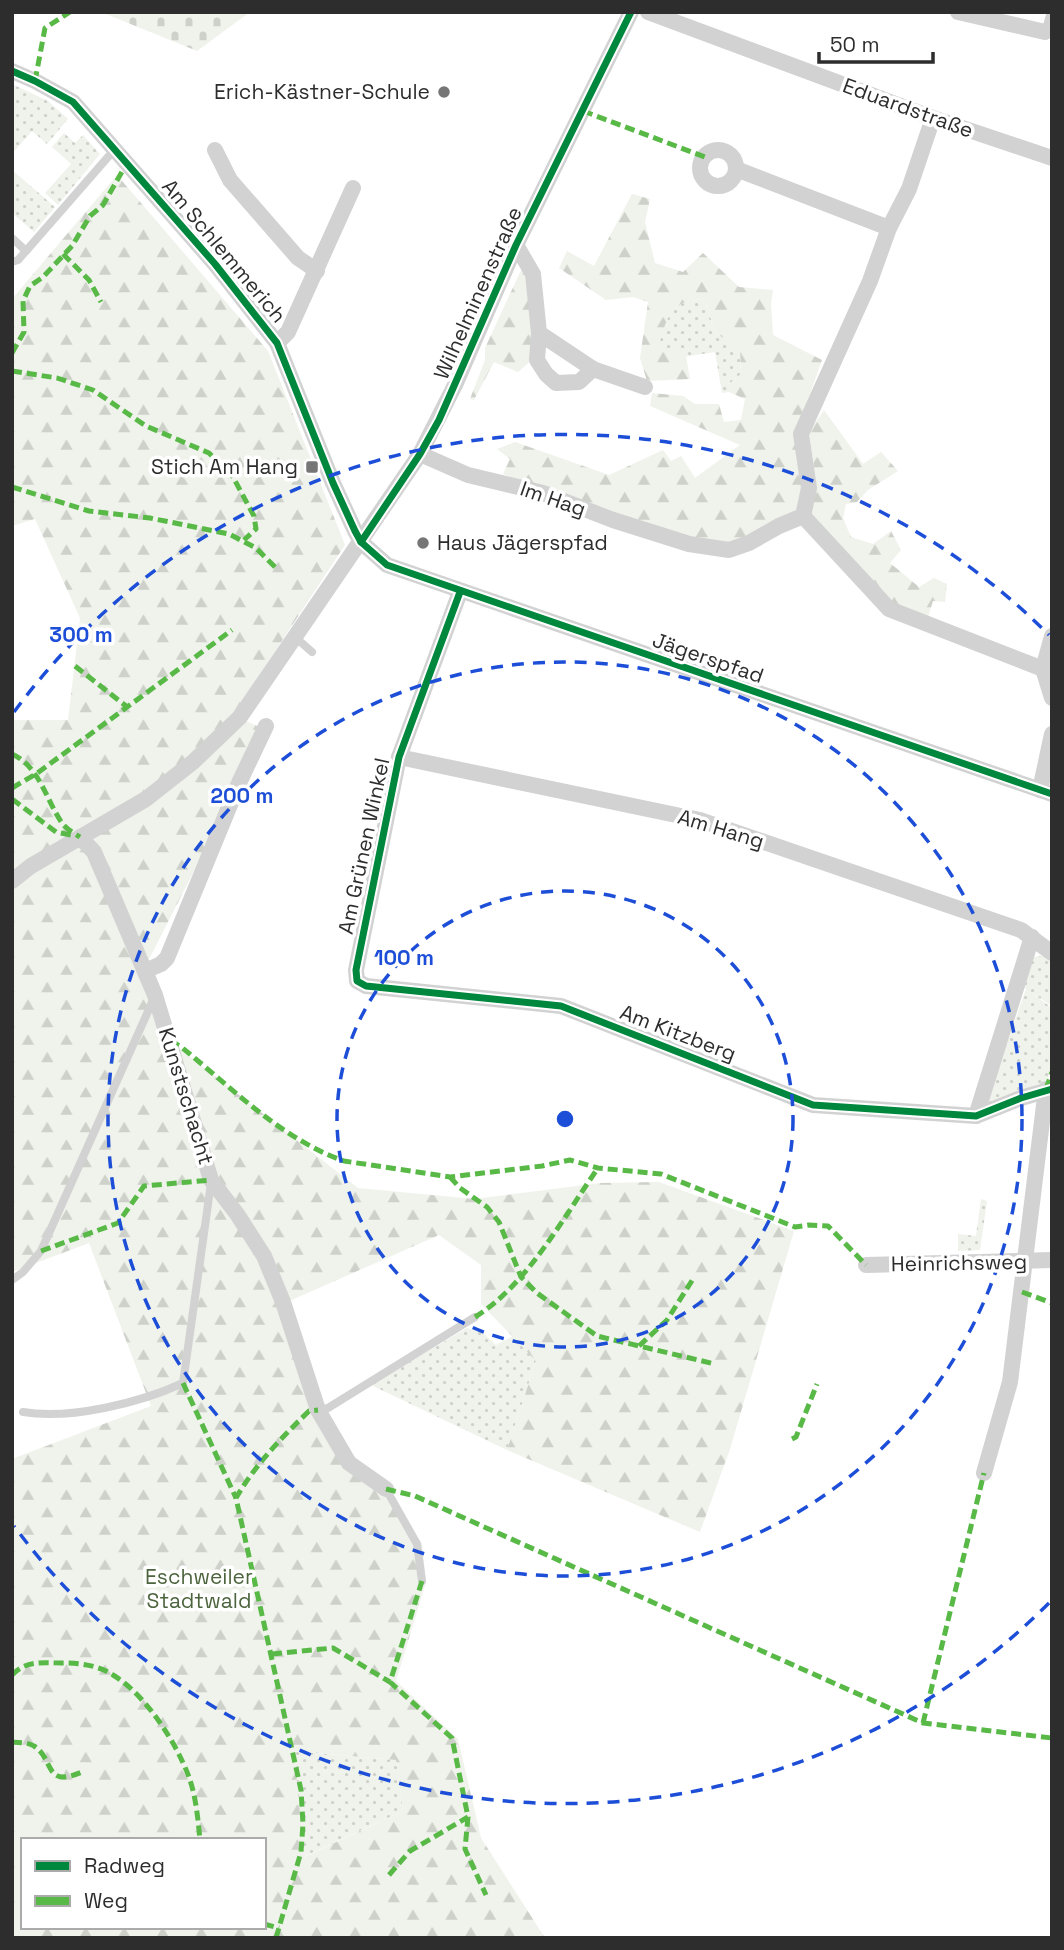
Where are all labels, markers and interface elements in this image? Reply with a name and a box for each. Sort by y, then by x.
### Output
scale bar [819,21,933,65]
text: 50 m [830,31,880,58]
street label: Eduardstraße [839,71,977,144]
place label: Erich-Kästner-Schule [214,78,430,105]
marker: Erich-Kästner-Schule [436,84,452,100]
street label: Am Schlemmerich [156,173,292,328]
street label: Wilhelminenstraße [427,202,528,383]
place label: Stich Am Hang [151,453,298,480]
marker: Stich Am Hang [304,459,320,475]
street label: Im Hag [517,475,590,522]
place label: Haus Jägerspfad [437,529,608,556]
marker: Haus Jägerspfad [415,535,431,551]
text: 300 m [49,621,113,648]
street label: Jägerspfad [649,626,767,689]
street label: Am Grünen Winkel [332,755,395,936]
text: 200 m [211,782,273,809]
street label: Am Hang [675,803,768,854]
text: 100 m [374,944,434,971]
street label: Am Kitzberg [616,998,740,1067]
street label: Kunstschacht [153,1024,220,1168]
centre of rings [553,1107,577,1131]
street label: Heinrichsweg [891,1248,1027,1277]
park label: Eschweiler Stadtwald [145,1563,253,1614]
legend [21,1838,266,1929]
text: Radweg [84,1852,165,1879]
text: Weg [84,1887,128,1914]

